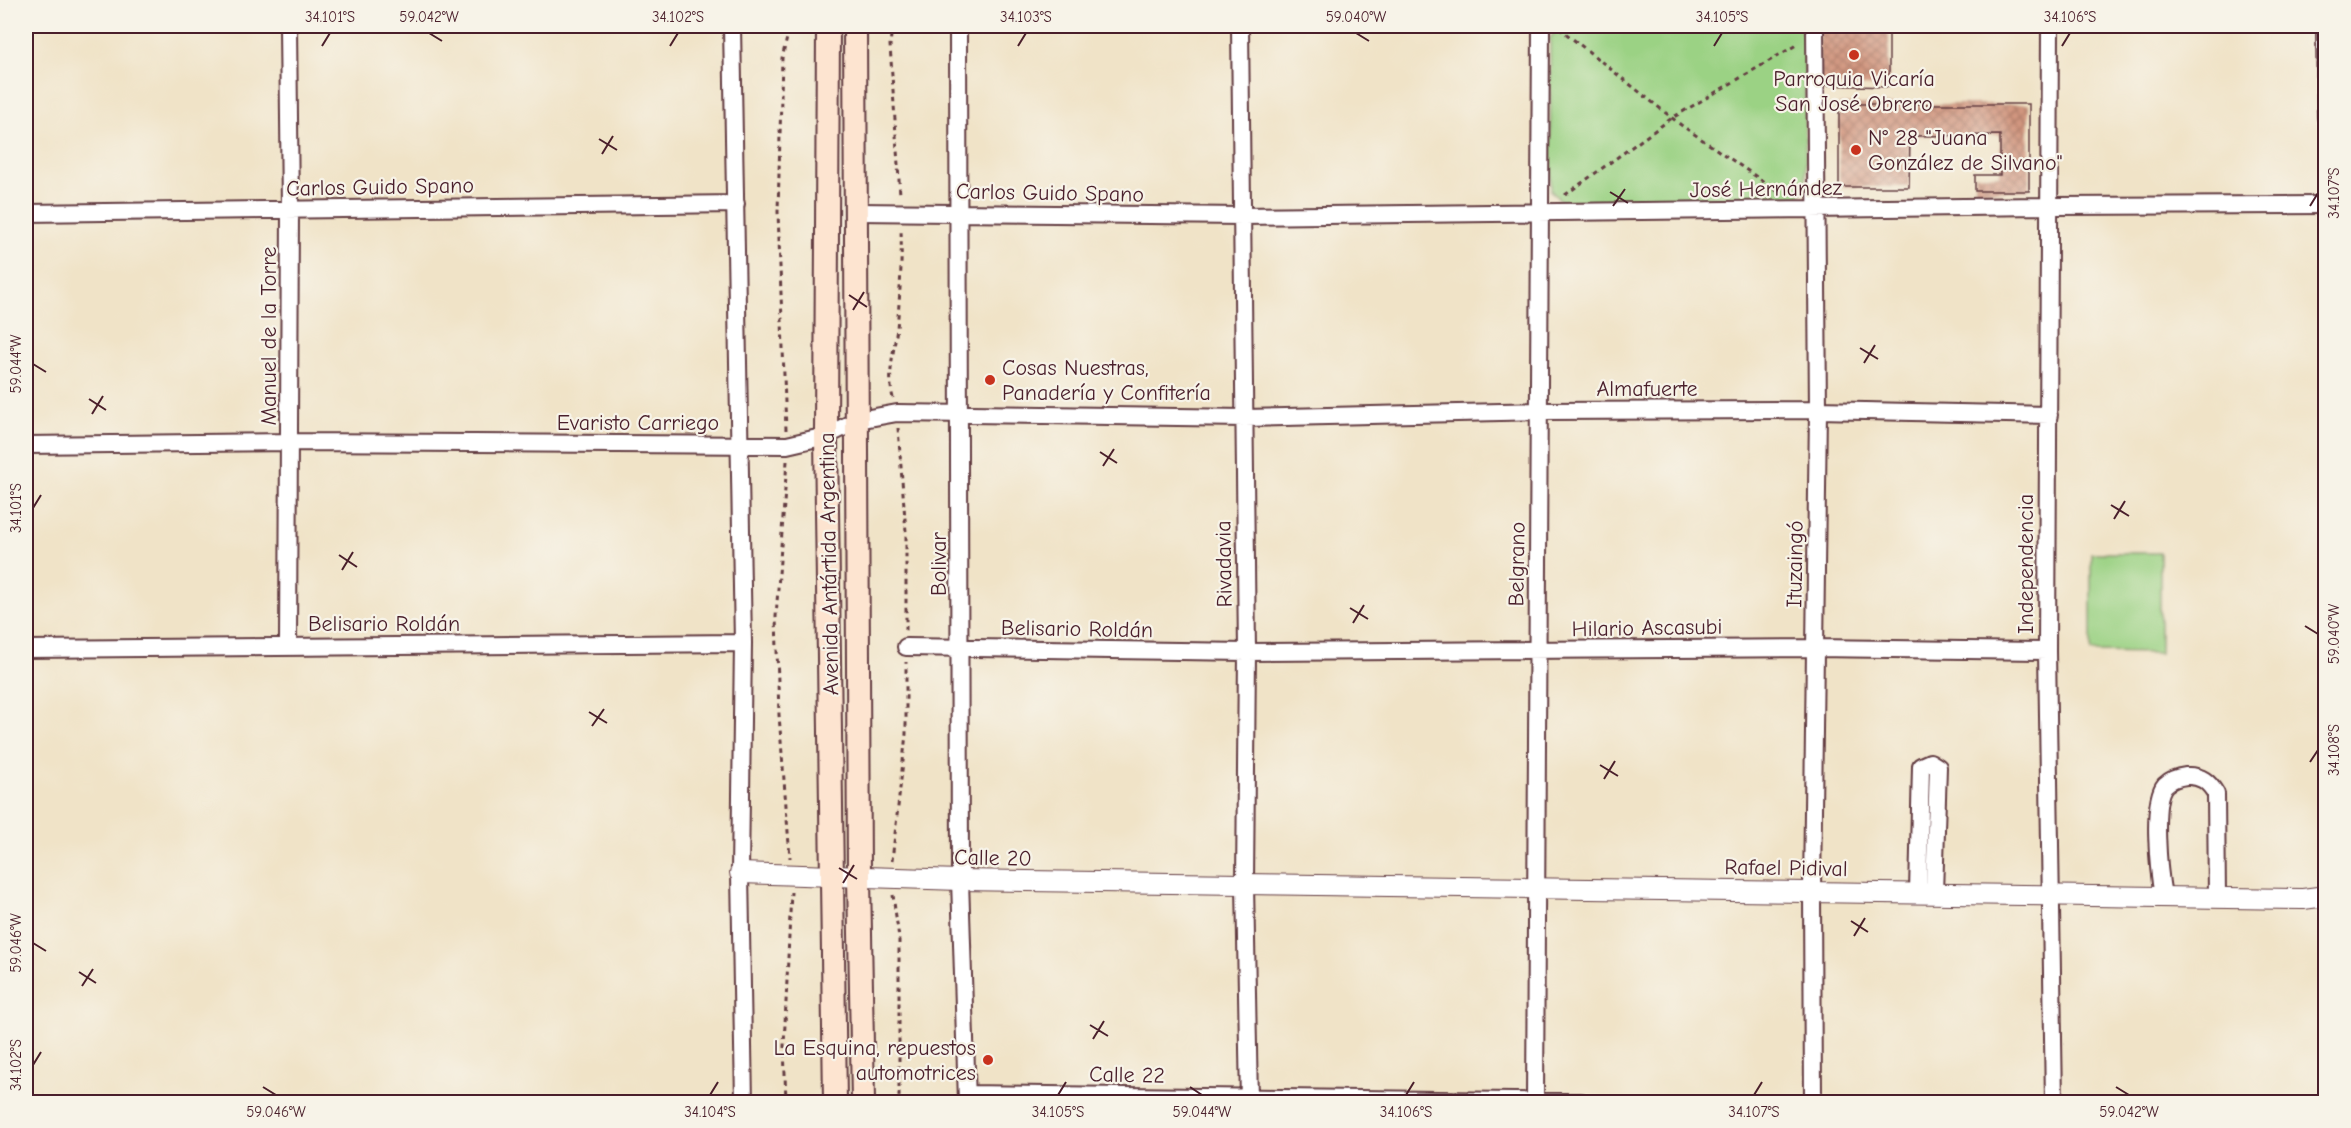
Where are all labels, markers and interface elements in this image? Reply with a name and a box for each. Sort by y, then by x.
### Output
text: 34.101°S [305,8,355,26]
text: 59.042°W [399,8,459,26]
text: 34.102°S [652,8,704,26]
text: 34.103°S [1000,8,1052,26]
text: 59.040°W [1326,8,1386,26]
text: 34.105°S [1696,8,1748,26]
text: 34.106°S [2044,8,2096,26]
marker: Parroquia Vicaría San José Obrero [1847,48,1861,62]
place label: Parroquia Vicaría San José Obrero [1773,66,1935,117]
place label: N° 28 "Juana González de Silvano" [1868,125,2063,176]
marker: N° 28 "Juana González de Silvano" [1849,143,1863,157]
text: 34.107°S [2325,167,2343,219]
street label: Carlos Guido Spano [286,172,474,202]
street label: José Hernández [1690,175,1843,203]
street label: Carlos Guido Spano [956,178,1144,208]
street label: Manuel de la Torre [256,246,282,426]
text: 59.044°W [7,335,25,393]
place label: Cosas Nuestras, Panadería y Confitería [1002,355,1211,406]
marker: Cosas Nuestras, Panadería y Confitería [983,373,997,387]
street label: Almafuerte [1597,376,1697,402]
street label: Evaristo Carriego [557,410,719,436]
street label: Avenida Antártida Argentina [814,432,844,696]
text: 34.101°S [7,483,25,533]
street label: Independencia [2013,494,2039,634]
street label: Rivadavia [1210,520,1238,608]
street label: Ituzaingó [1781,520,1809,608]
street label: Belgrano [1503,521,1531,607]
street label: Bolivar [926,532,952,596]
text: 59.040°W [2325,604,2343,664]
street label: Belisario Roldán [308,611,460,637]
street label: Hilario Ascasubi [1571,614,1723,642]
street label: Belisario Roldán [1001,615,1153,643]
text: 34.108°S [2325,724,2343,776]
street label: Calle 20 [954,844,1032,872]
street label: Rafael Pidival [1724,854,1848,882]
text: 59.046°W [7,913,25,973]
place label: La Esquina, repuestos automotrices [774,1035,976,1086]
text: 34.102°S [7,1039,25,1091]
marker: La Esquina, repuestos automotrices [981,1053,995,1067]
street label: Calle 22 [1089,1061,1165,1089]
text: 59.046°W [246,1103,306,1121]
text: 34.104°S [684,1103,736,1121]
text: 34.105°S [1032,1103,1084,1121]
text: 59.044°W [1173,1103,1231,1121]
text: 34.106°S [1380,1103,1432,1121]
text: 34.107°S [1728,1103,1780,1121]
text: 59.042°W [2099,1103,2159,1121]

